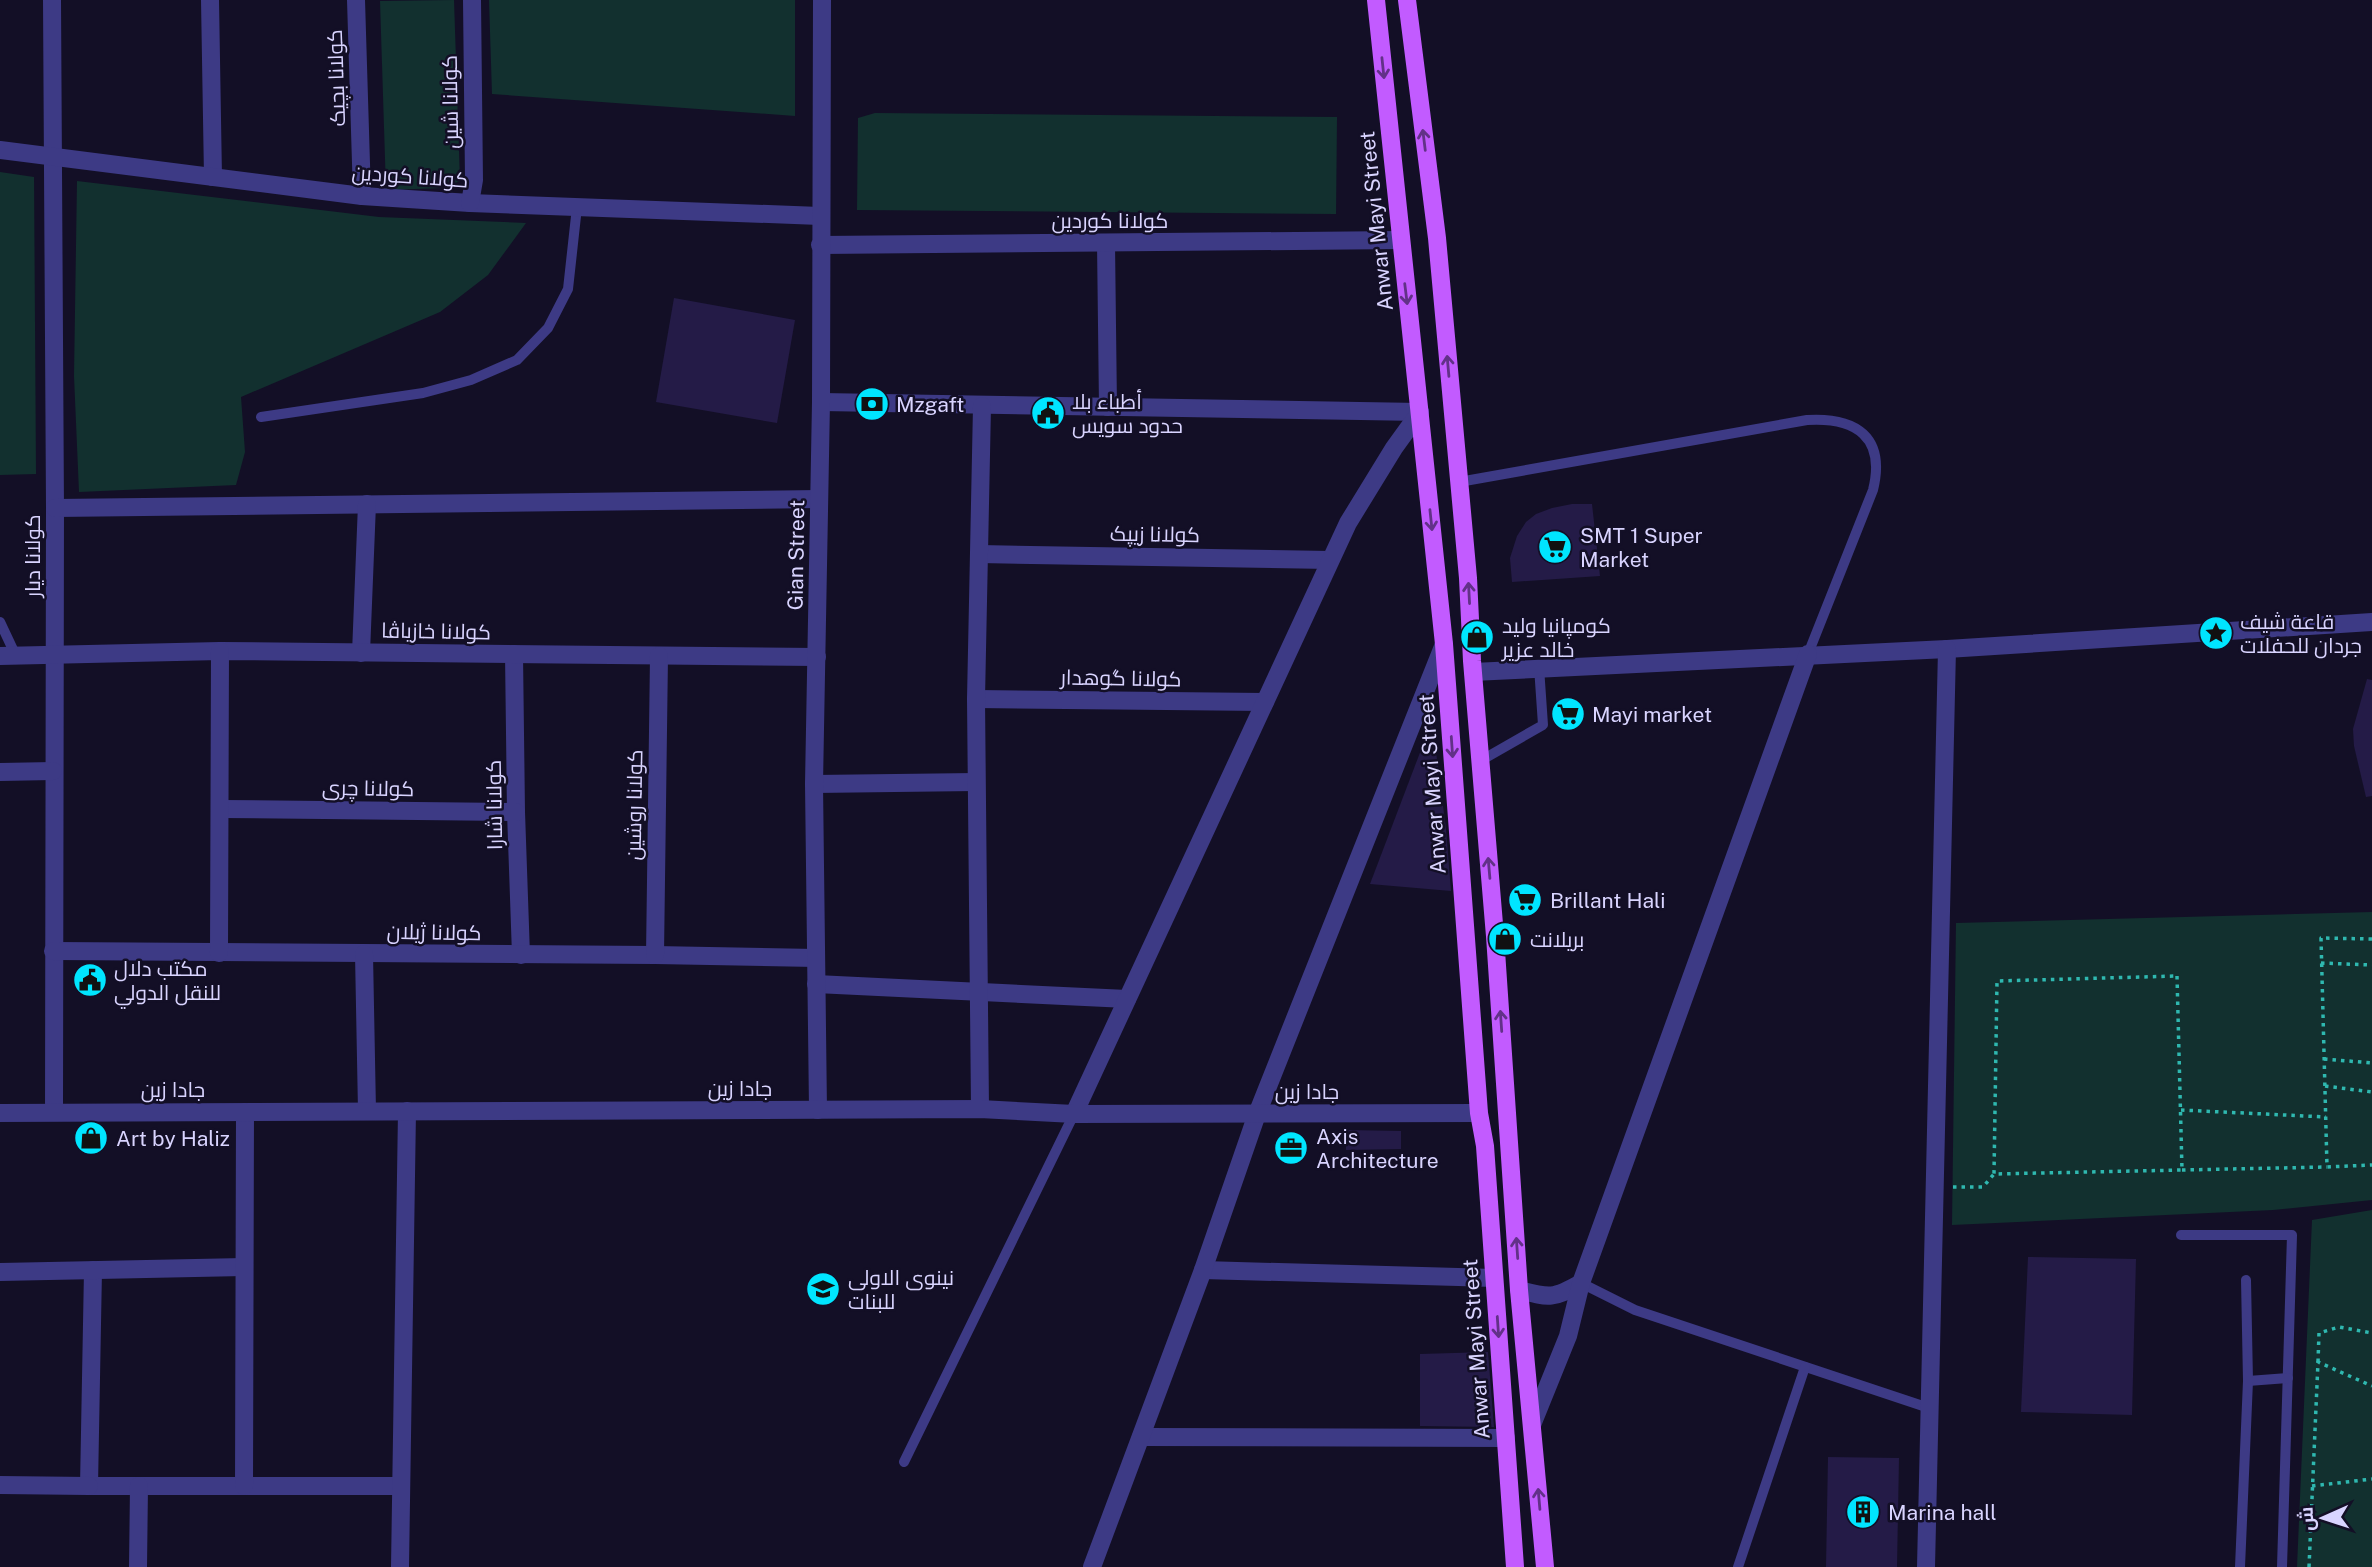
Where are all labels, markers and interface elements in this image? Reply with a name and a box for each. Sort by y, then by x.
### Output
street label: کولانا بچیک [322,29,352,127]
street label: کولانا شین [437,55,464,149]
one-way arrow [1376,56,1389,79]
one-way arrow [1418,129,1431,152]
street label: Anwar Mayi Street [1354,130,1398,312]
street label: کولانا کوردین [351,159,469,194]
street label: کولانا کوردین [1052,208,1168,234]
one-way arrow [1400,282,1413,305]
one-way arrow [1441,355,1454,378]
bank icon: Mzgaft [853,385,891,423]
place label: أطباء بلا حدود سويس [1072,389,1183,439]
place label: Mzgaft [896,392,964,417]
public building icon: أطباء بلا حدود سويس [1029,394,1067,432]
street label: Gian Street [783,499,809,611]
one-way arrow [1425,508,1438,531]
street label: کولانا دیار [20,514,45,599]
street label: کولانا زیپک [1110,521,1200,548]
place label: SMT 1 Super Market [1580,523,1703,572]
supermarket icon: SMT 1 Super Market [1536,528,1574,566]
one-way arrow [1462,581,1475,604]
place label: قاعة شيف جردان للحفلات [2240,609,2362,659]
place label: كومپانيا وليد خالد عزير [1501,613,1611,662]
place icon: قاعة شيف جردان للحفلات [2197,614,2235,652]
street label: کولانا خازیاڤا [381,618,491,644]
shop icon: كومپانيا وليد خالد عزير [1458,618,1496,656]
street label: کولانا گوهدار [1059,664,1182,692]
street label: Anwar Mayi Street [1413,693,1451,875]
supermarket icon: Mayi market [1549,695,1587,733]
place label: Mayi market [1592,702,1712,727]
one-way arrow [1446,735,1459,758]
street label: کولانا روشین [621,749,648,861]
street label: کولانا شارا [481,760,507,850]
street label: کولانا چری [322,775,414,803]
one-way arrow [1482,857,1495,880]
supermarket icon: Brillant Hali [1506,881,1544,919]
place label: Brillant Hali [1550,888,1666,913]
street label: کولانا ژیلان [386,919,482,946]
shop icon: بریلانت [1486,920,1524,958]
place label: بریلانت [1530,927,1584,952]
place label: مكتب دلال للنقل الدولي [114,956,221,1009]
public building icon: مكتب دلال للنقل الدولي [71,961,109,999]
one-way arrow [1494,1010,1507,1033]
street label: جادا زین [708,1076,772,1102]
street label: جادا زین [141,1077,205,1103]
street label: جادا زین [1275,1079,1339,1105]
shop icon: Art by Haliz [72,1119,110,1157]
place label: Axis Architecture [1316,1124,1439,1173]
place label: Art by Haliz [116,1126,230,1151]
office icon: Axis Architecture [1272,1129,1310,1167]
one-way arrow [1510,1237,1523,1260]
street label: Anwar Mayi Street [1457,1258,1495,1440]
place label: نينوى الاولى للبنات [848,1265,954,1314]
school or university icon: نينوى الاولى للبنات [804,1270,842,1308]
one-way arrow [1492,1316,1505,1338]
north arrow [2288,1483,2358,1553]
one-way arrow [1532,1488,1545,1511]
building icon: Marina hall [1844,1493,1882,1531]
place label: Marina hall [1888,1500,1997,1525]
text: ش [2294,1506,2319,1532]

